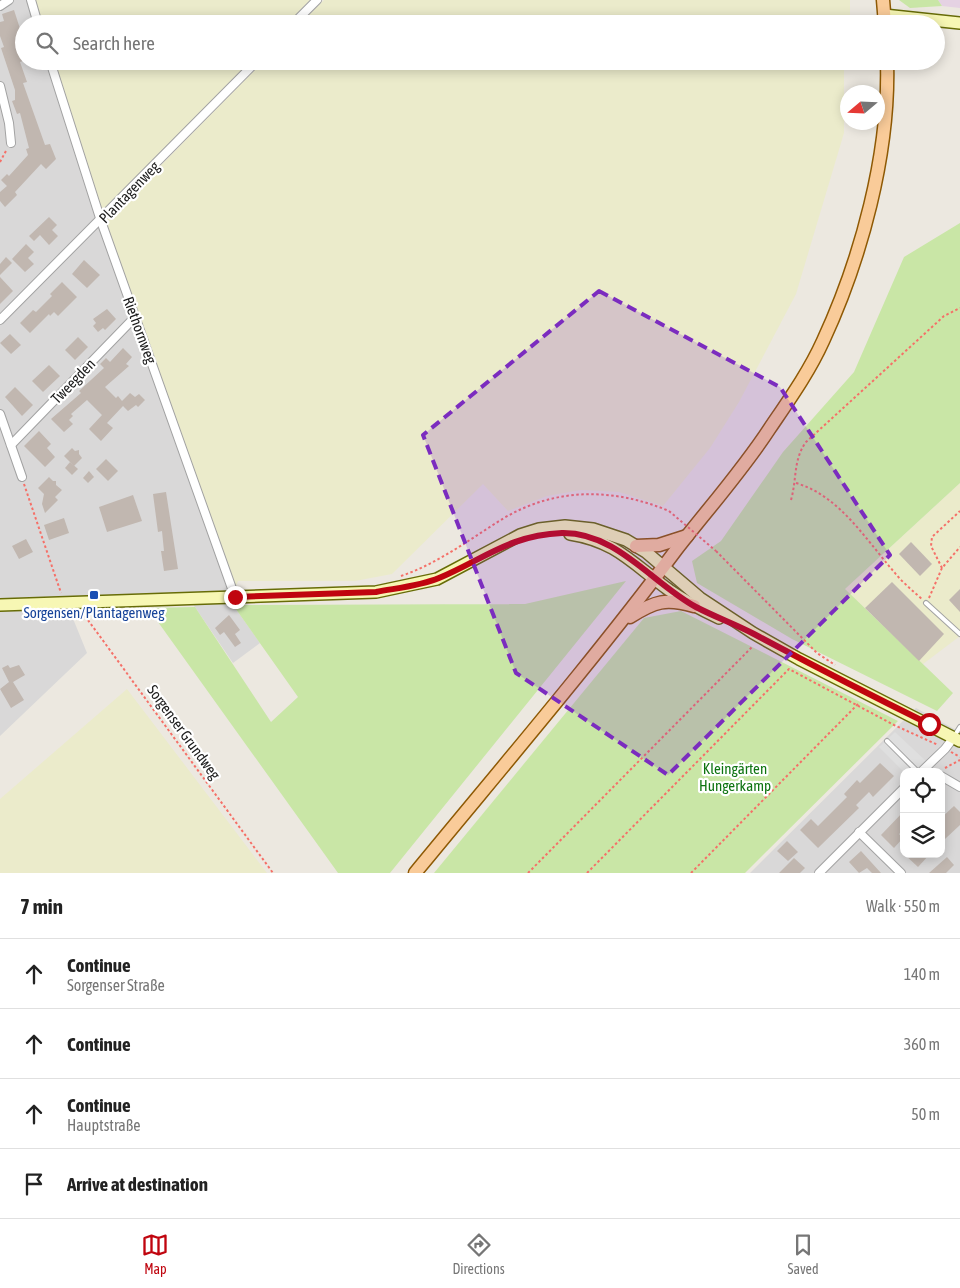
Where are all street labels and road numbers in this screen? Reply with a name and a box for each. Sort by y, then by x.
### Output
street label: Plantagenweg [95,157,163,226]
street label: Riethornweg [120,294,160,366]
street label: Tweegden [48,355,98,407]
street label: Sorgenser Grundweg [144,682,224,783]

